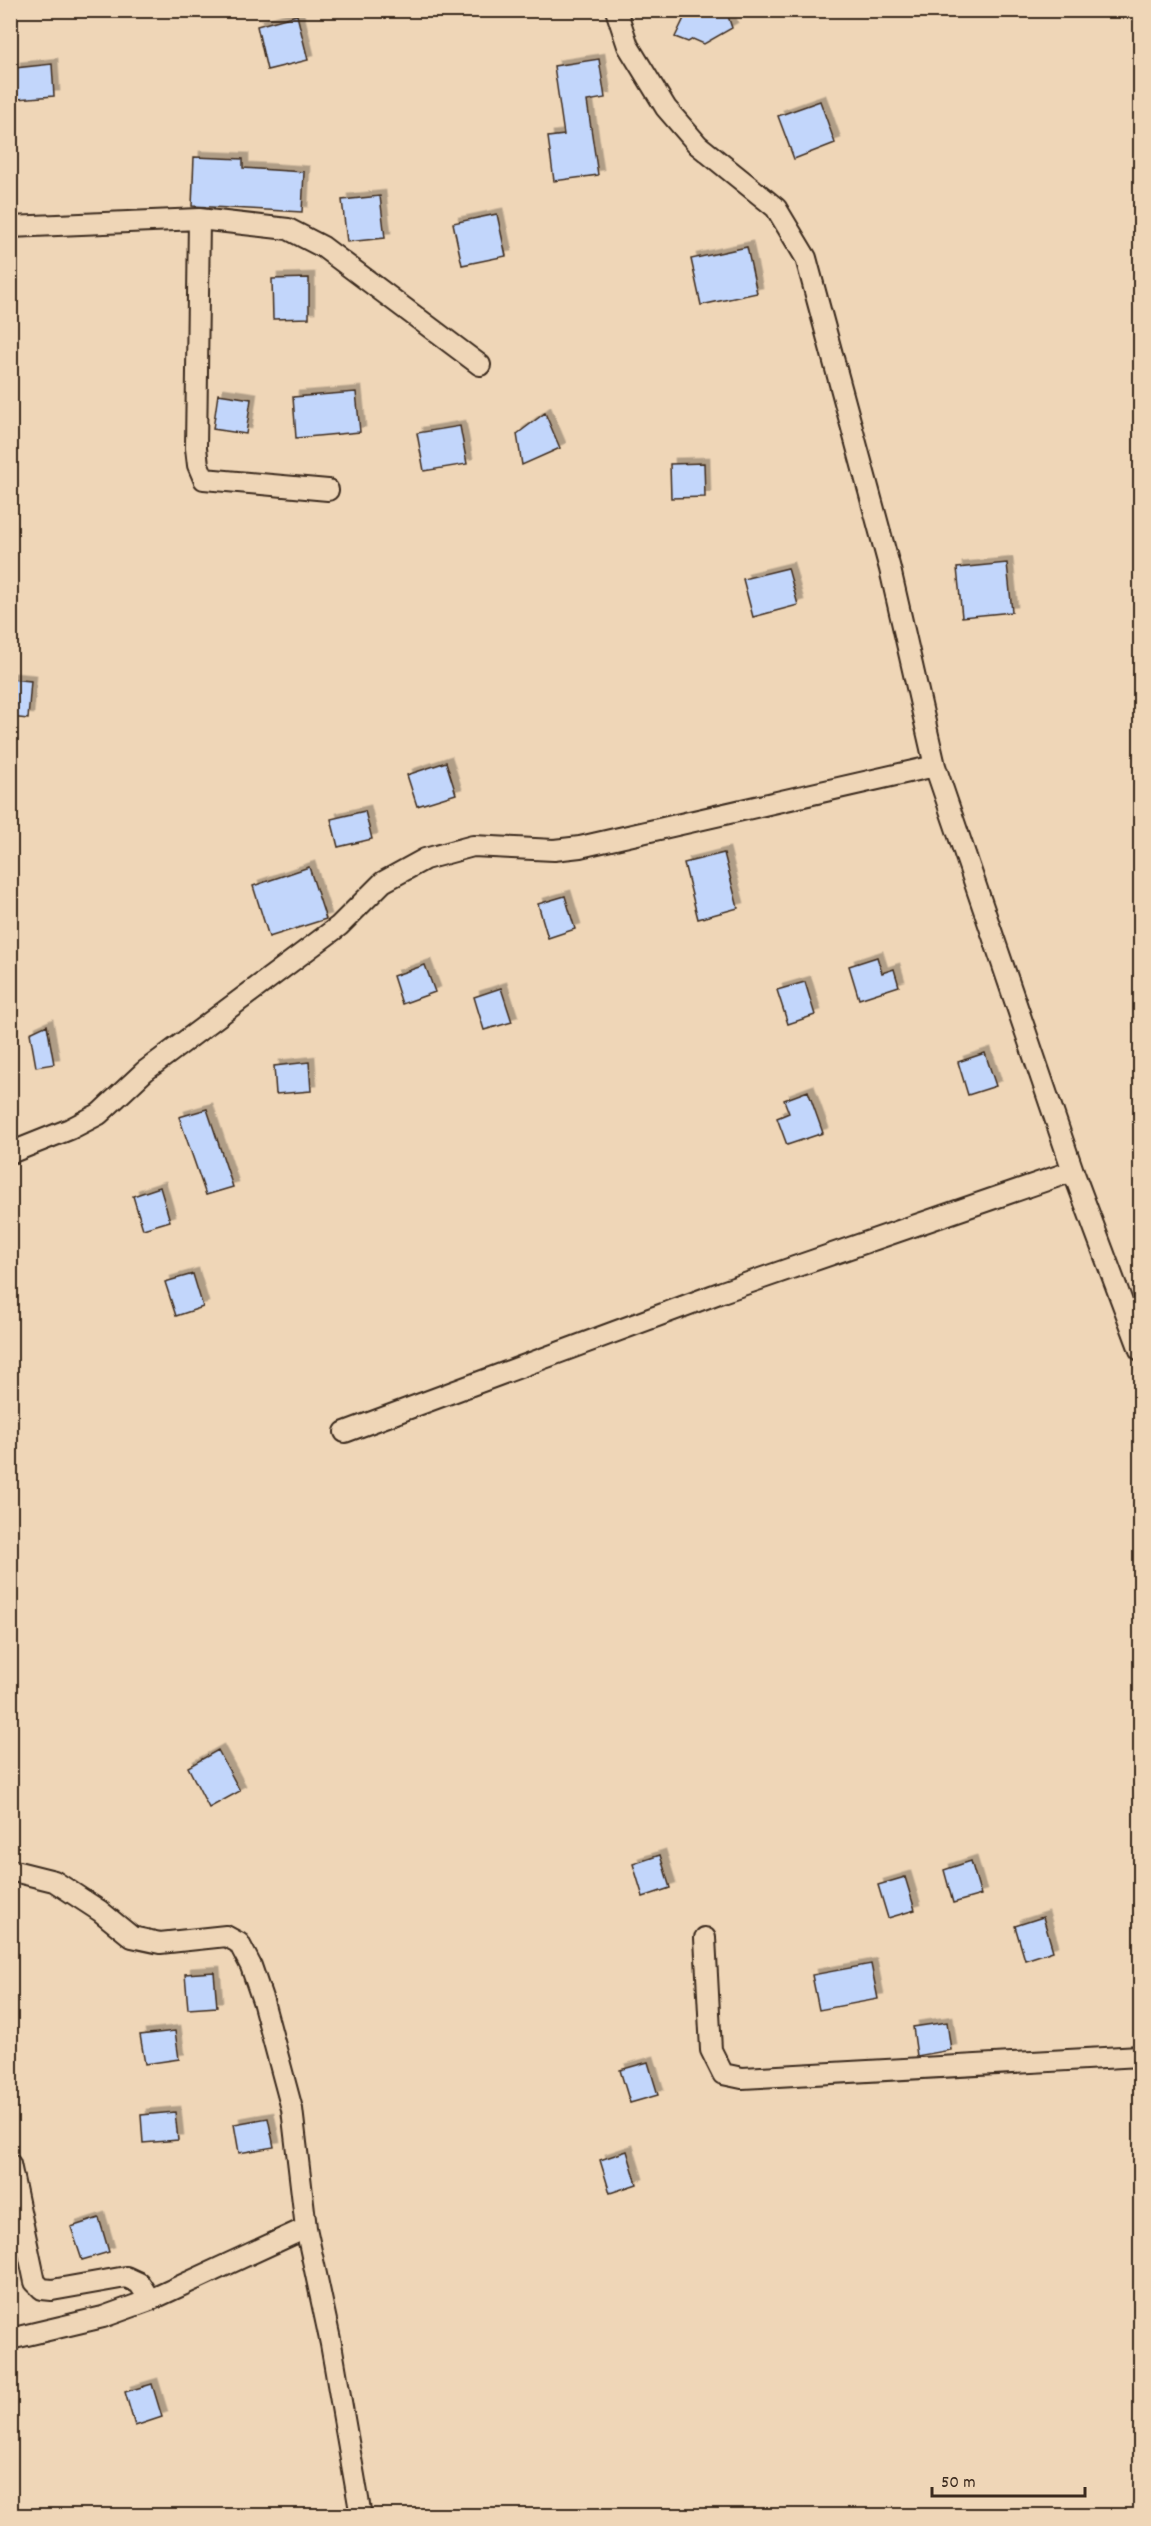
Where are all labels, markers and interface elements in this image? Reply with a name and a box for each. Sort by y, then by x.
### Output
scale bar [932,2460,1085,2498]
text: 50 m [941,2471,976,2496]

